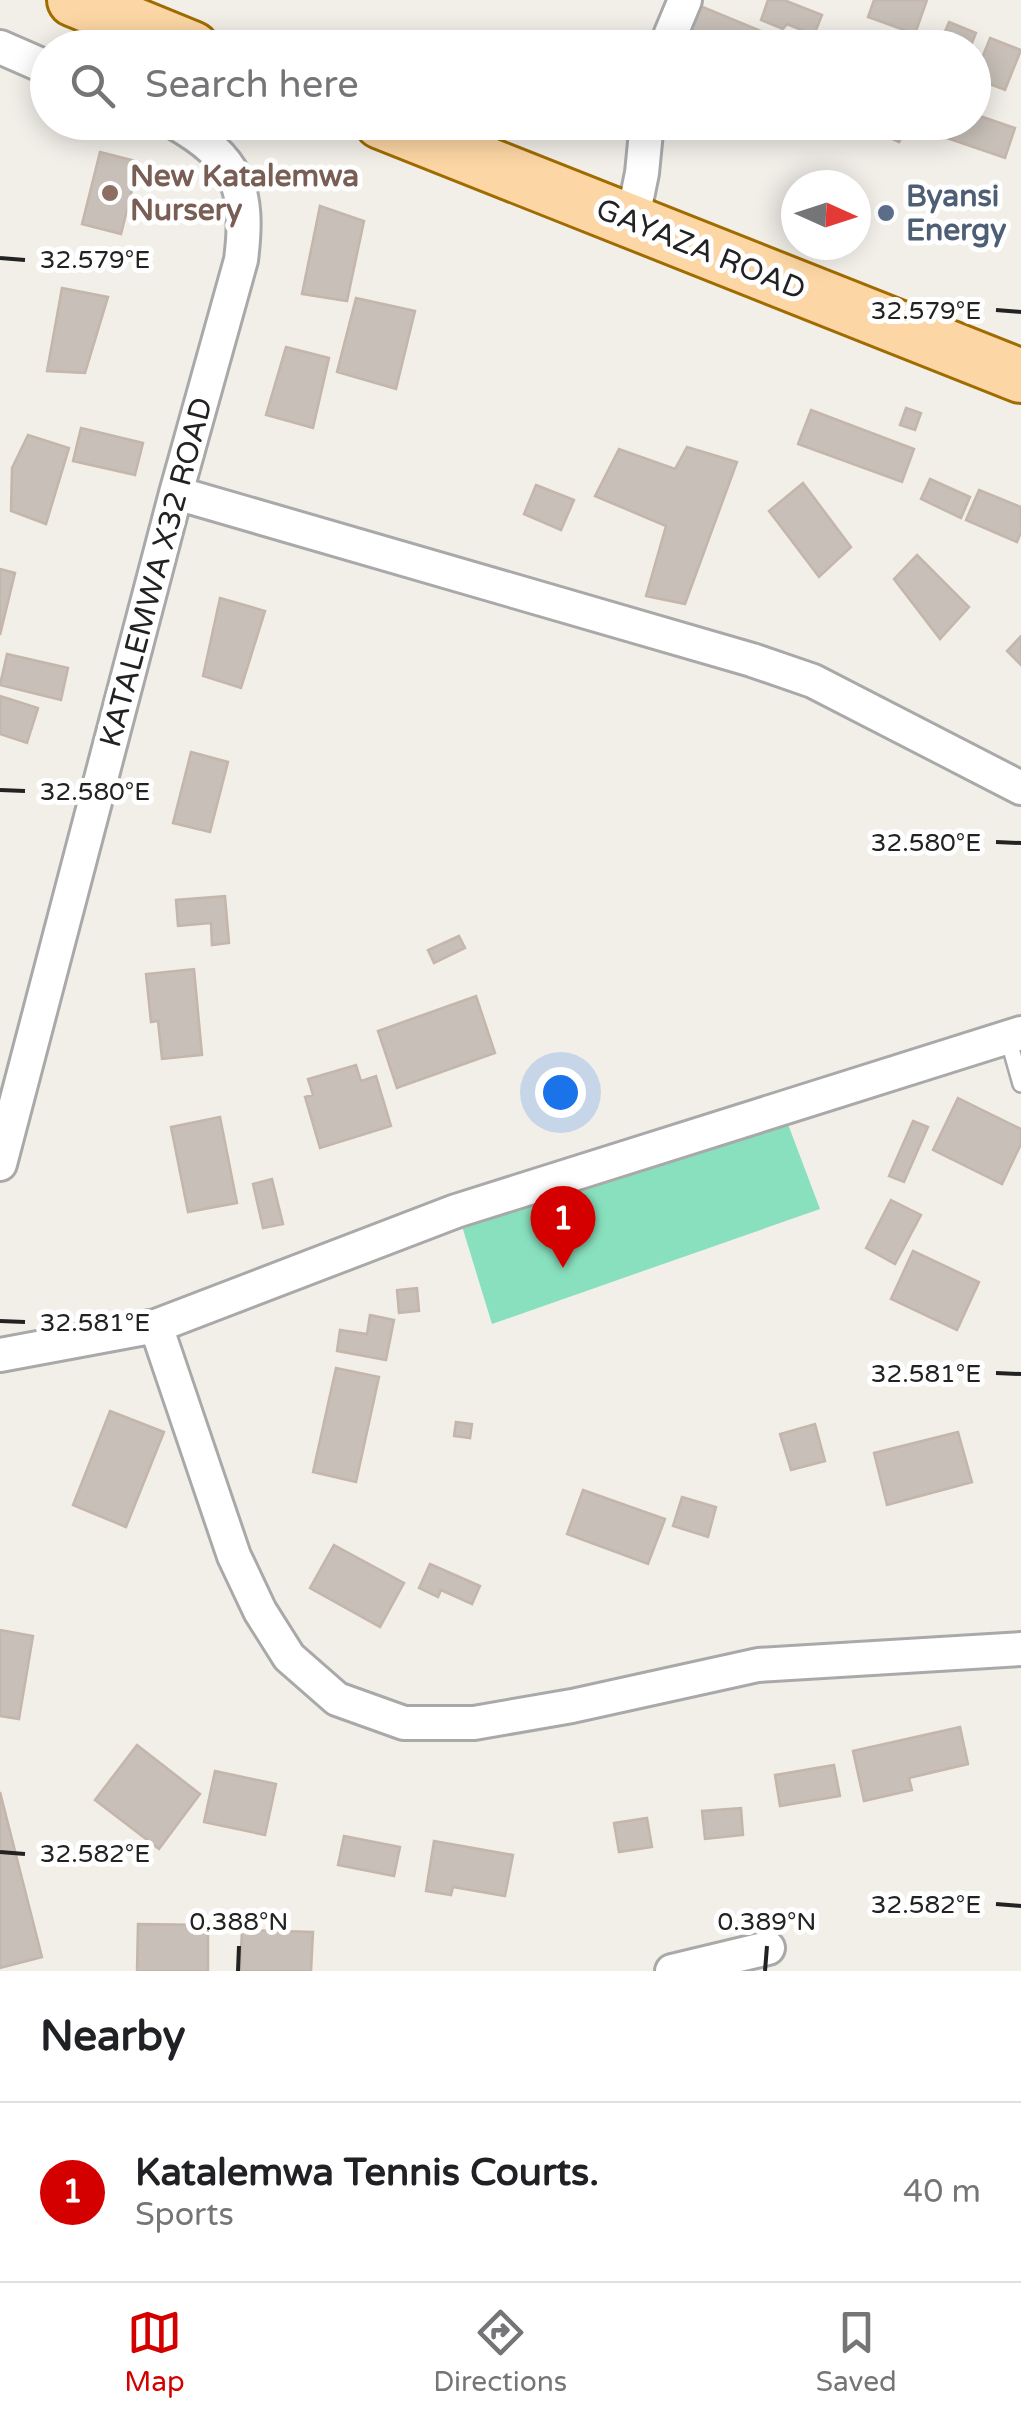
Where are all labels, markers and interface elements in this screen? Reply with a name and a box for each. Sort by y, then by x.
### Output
search box [30,30,991,140]
icon: search [65,58,120,113]
text: Search here [145,62,359,108]
place label: New Katalemwa Nursery [130,158,359,229]
north arrow [781,170,871,260]
place label: Byansi Energy [906,178,1006,249]
marker: New Katalemwa Nursery [99,182,121,204]
street label: GAYAZA ROAD [591,191,811,308]
marker: Byansi Energy [875,202,897,224]
text: 32.579°E [40,245,150,275]
text: 32.579°E [871,296,981,326]
street label: KATALEMWA X32 ROAD [92,393,221,751]
text: 32.580°E [40,777,150,807]
text: 32.580°E [871,828,981,858]
your location [535,1067,586,1118]
pin: 1 [530,1186,596,1268]
text: 32.581°E [40,1308,150,1338]
text: 32.581°E [871,1359,981,1389]
text: 32.582°E [40,1839,150,1869]
text: 32.582°E [871,1890,981,1920]
text: 0.388°N [190,1907,288,1937]
text: 0.389°N [718,1907,816,1937]
text: Nearby [40,2011,185,2062]
text: Katalemwa Tennis Courts. [135,2150,599,2196]
text: 1 [62,2173,83,2211]
text: 40 m [903,2173,981,2211]
text: Sports [135,2196,234,2234]
tab: Map [124,2305,185,2399]
tab: Directions [433,2305,567,2399]
tab: Saved [816,2305,897,2399]

